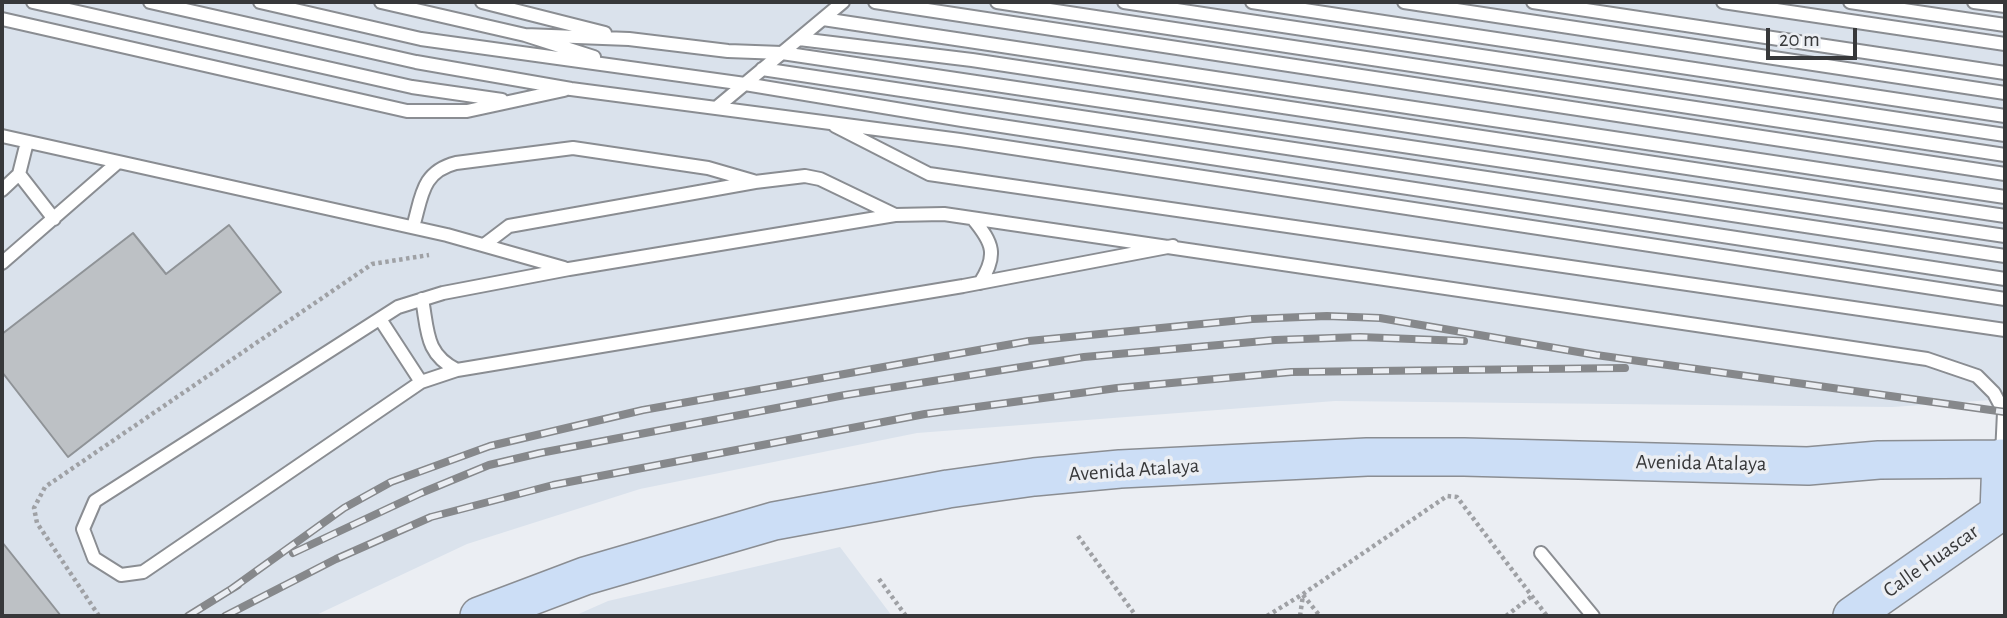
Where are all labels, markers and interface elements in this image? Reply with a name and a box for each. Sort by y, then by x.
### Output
scale bar [1769,14,1860,58]
text: 20 m [1779,29,1820,50]
street label: Avenida Atalaya [1635,449,1767,477]
street label: Avenida Atalaya [1068,453,1200,487]
street label: Calle Huascar [1878,519,1984,603]

